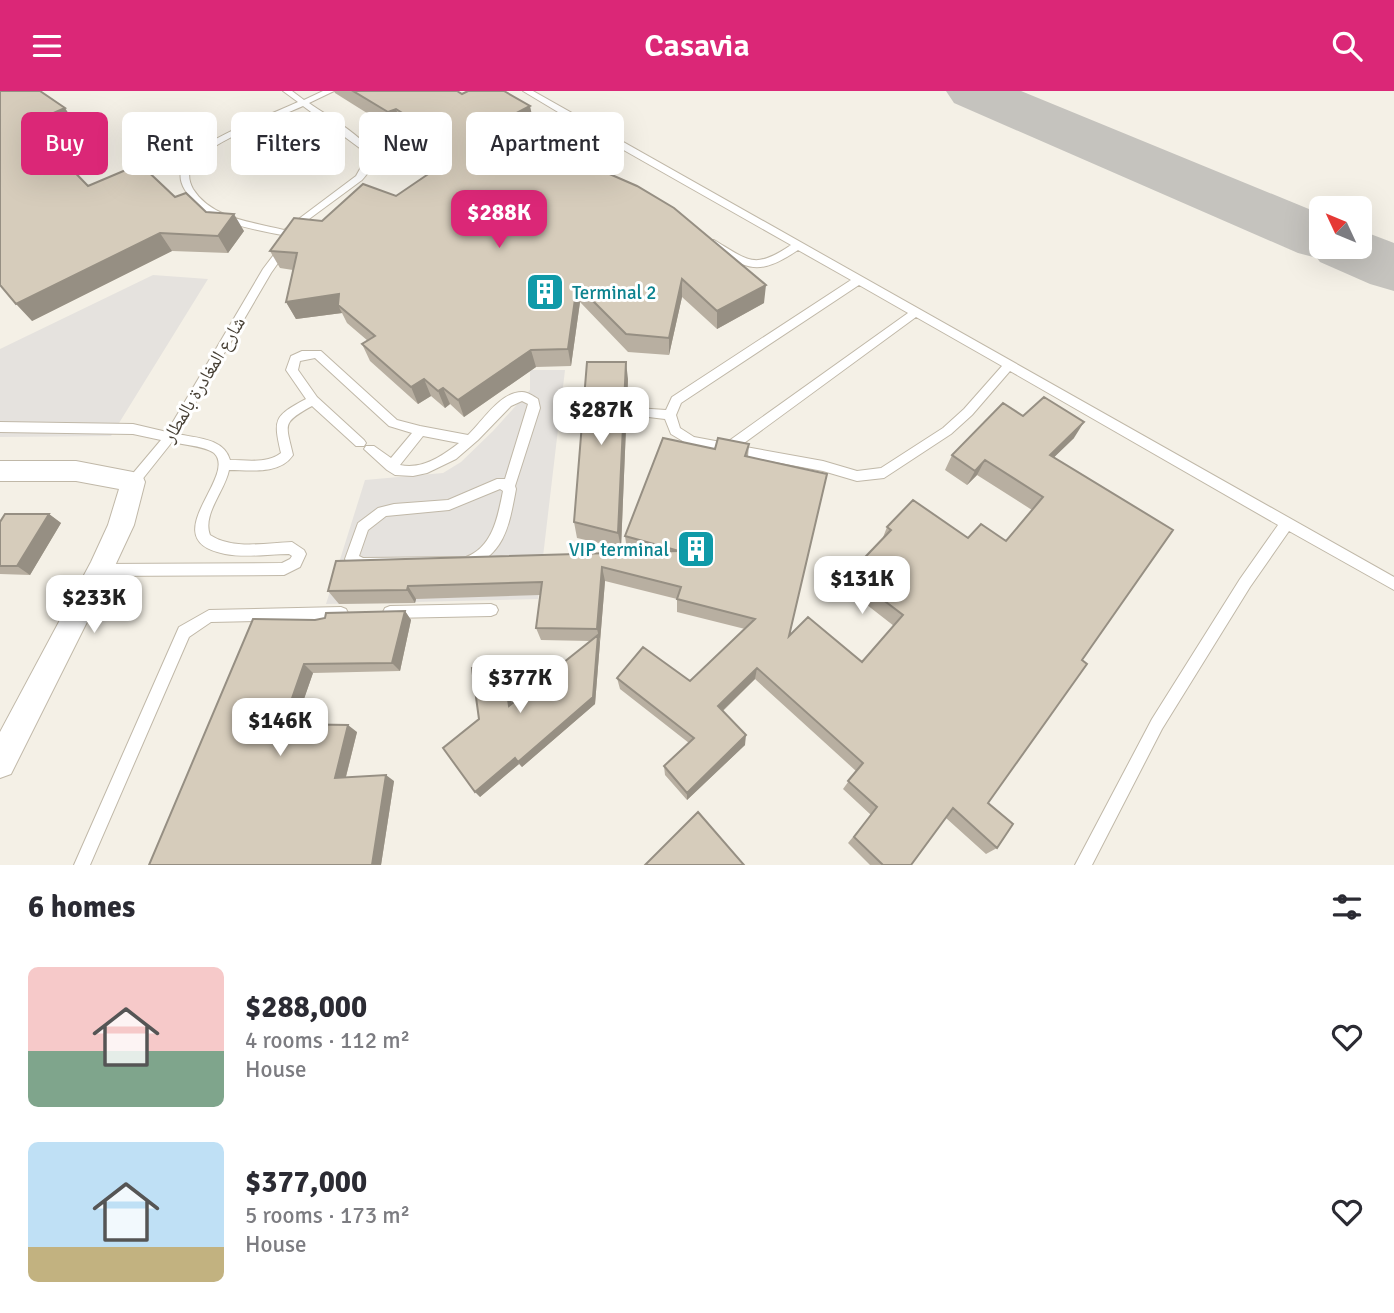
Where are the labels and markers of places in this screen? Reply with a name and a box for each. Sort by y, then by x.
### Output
pin: $288K [450,191,548,250]
building icon: Terminal 2 [524,271,566,313]
place label: Terminal 2 [572,281,657,305]
pin: $287K [552,387,650,447]
building icon: VIP terminal [675,528,717,570]
place label: VIP terminal [569,538,669,562]
pin: $131K [813,557,911,616]
pin: $233K [45,575,143,635]
pin: $377K [471,655,569,715]
pin: $146K [231,699,329,758]

